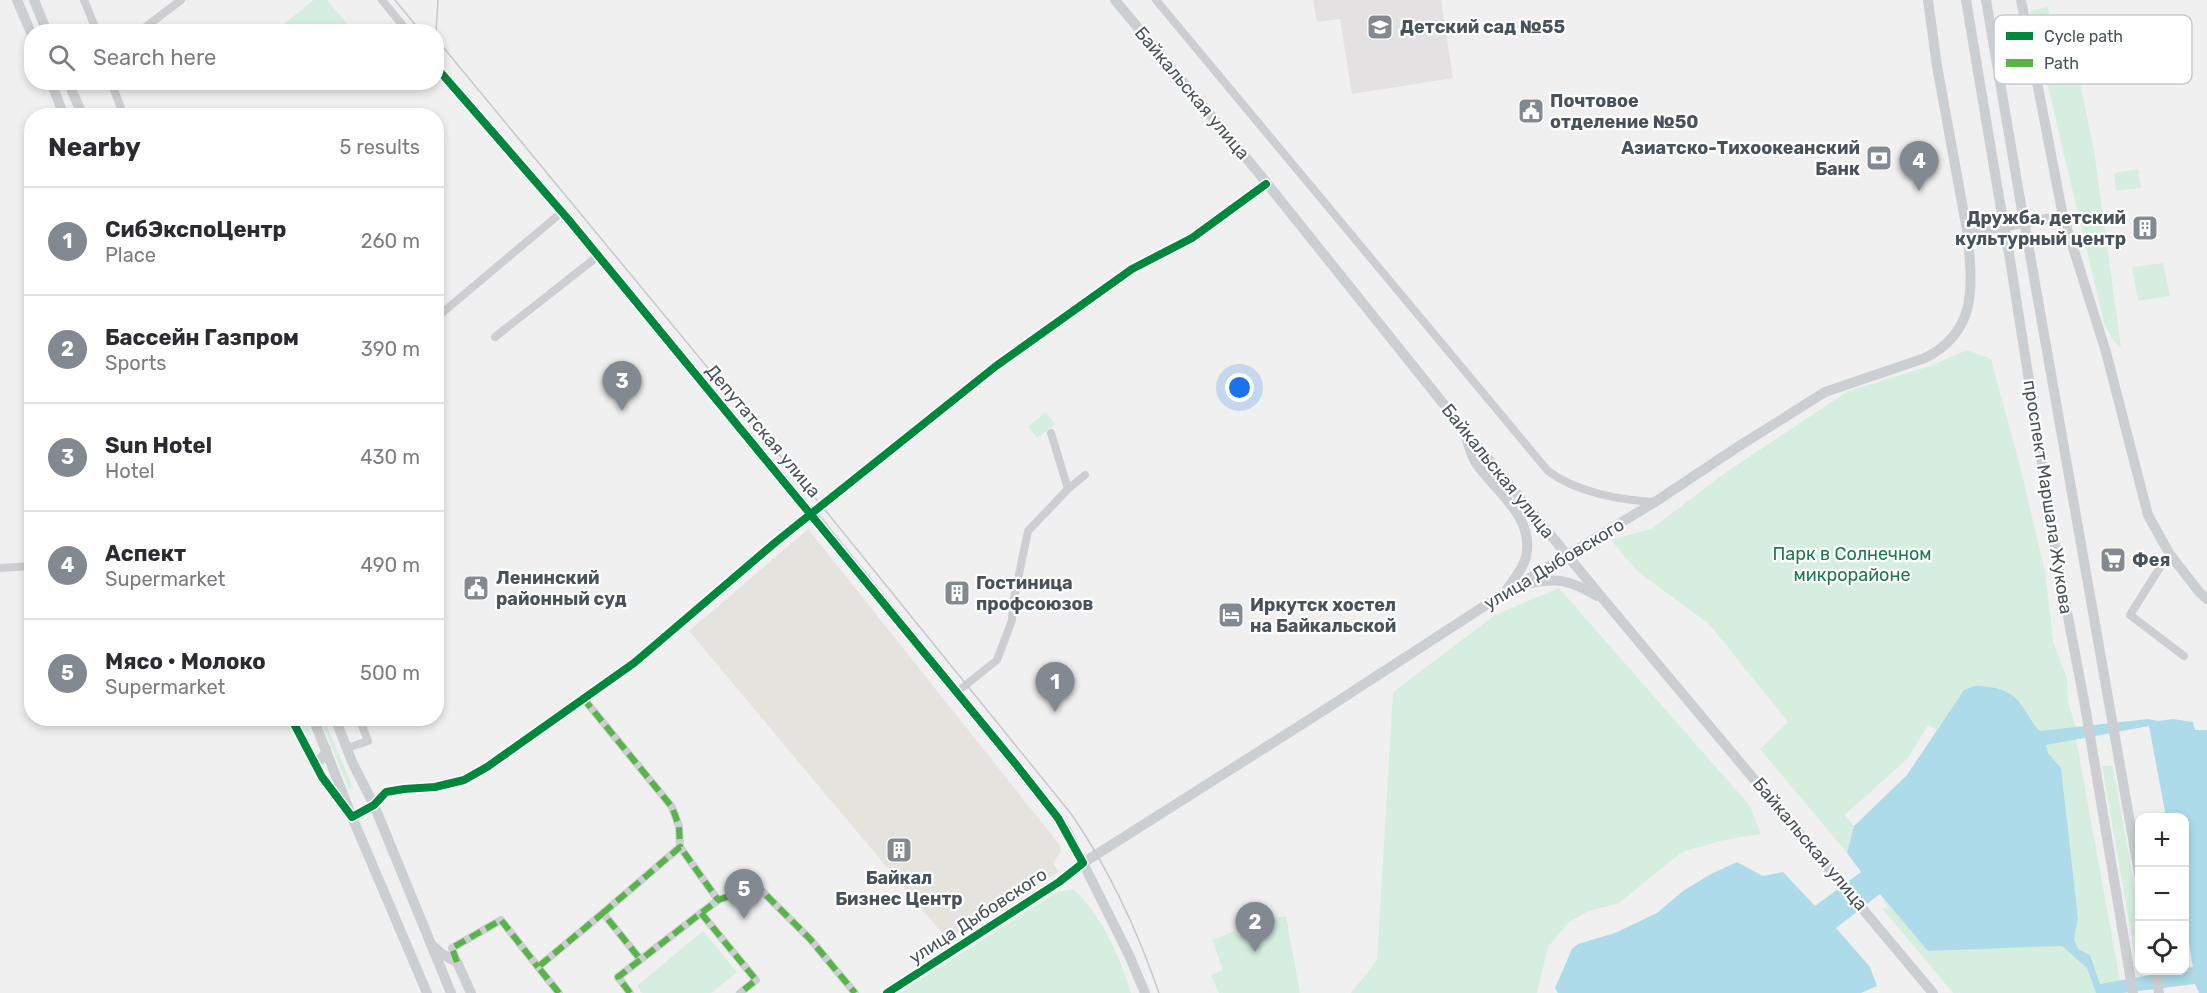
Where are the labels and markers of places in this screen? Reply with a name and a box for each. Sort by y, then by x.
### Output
school or university icon: Детский сад №55 [1365,12,1395,42]
place label: Детский сад №55 [1400,16,1565,38]
place label: Почтовое отделение №50 [1550,90,1699,133]
public building icon: Почтовое отделение №50 [1516,96,1546,126]
place label: Азиатско-Тихоокеанский Банк [1621,137,1860,180]
pin: 4 [1900,142,1938,191]
bank icon: Азиатско-Тихоокеанский Банк [1864,143,1894,173]
place label: Дружба, детский культурный центр [1955,207,2126,250]
building icon: Дружба, детский культурный центр [2130,213,2160,243]
pin: 3 [602,362,642,411]
supermarket icon: Фея [2098,545,2128,575]
place label: Фея [2132,549,2170,571]
place label: Ленинский районный суд [496,567,627,610]
place label: Гостиница профсоюзов [976,572,1094,615]
public building icon: Ленинский районный суд [461,573,491,603]
building icon: Гостиница профсоюзов [942,578,972,608]
place label: Иркутск хостел на Байкальской [1250,594,1396,637]
hotel icon: Иркутск хостел на Байкальской [1216,600,1246,630]
pin: 1 [1036,662,1074,712]
building icon: Байкал Бизнес Центр [884,835,914,865]
place label: Байкал Бизнес Центр [835,867,963,910]
pin: 5 [724,870,764,919]
pin: 2 [1236,902,1274,952]

